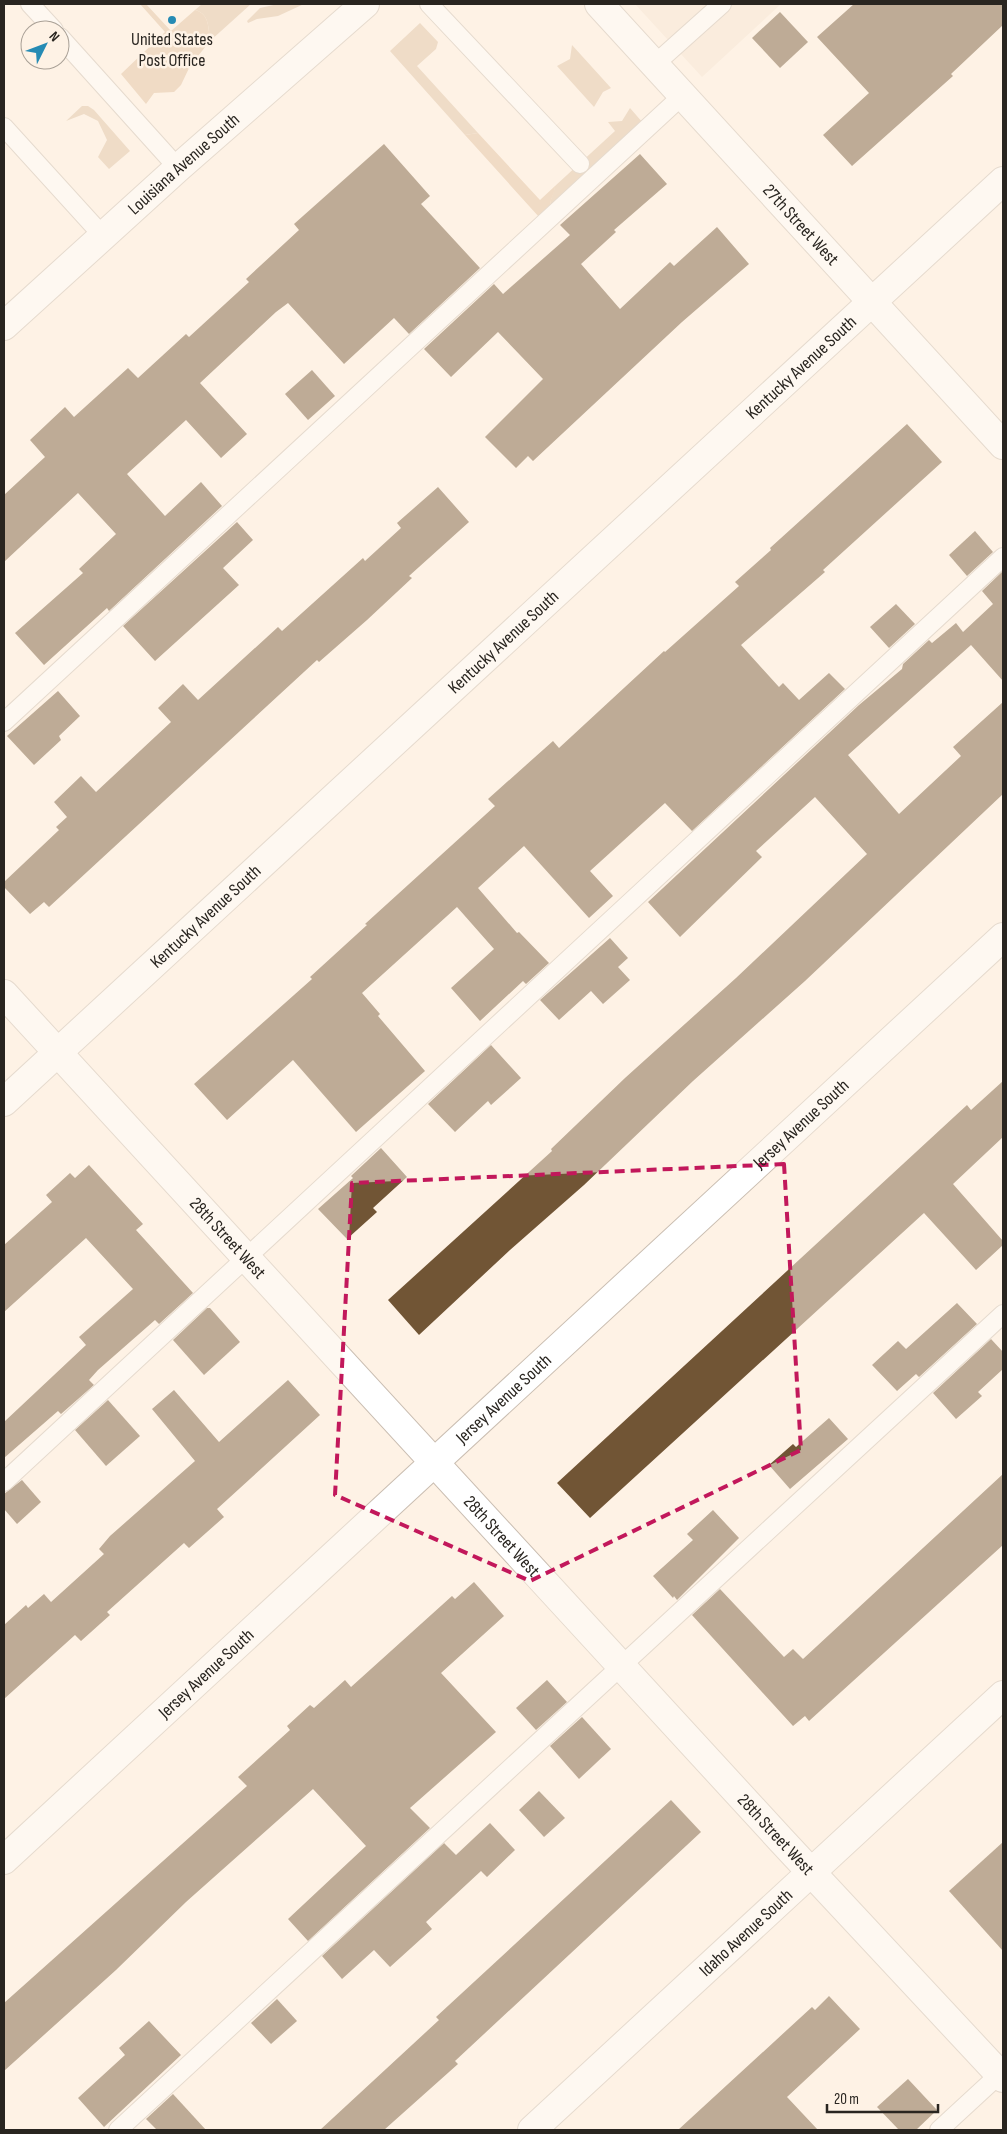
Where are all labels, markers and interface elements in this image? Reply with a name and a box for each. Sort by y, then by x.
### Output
marker: United States Post Office [166,14,178,26]
north arrow [20,20,70,70]
text: N [45,28,63,45]
place label: United States Post Office [131,29,213,71]
street label: Louisiana Avenue South [124,109,244,219]
street label: 27th Street West [758,180,843,270]
street label: Kentucky Avenue South [742,311,861,424]
street label: Kentucky Avenue South [444,586,563,698]
street label: Kentucky Avenue South [146,861,265,973]
street label: Jersey Avenue South [749,1075,853,1174]
street label: 28th Street West [185,1193,270,1283]
street label: Jersey Avenue South [451,1350,556,1449]
street label: 28th Street West [459,1491,544,1582]
street label: Jersey Avenue South [154,1625,258,1724]
street label: 28th Street West [733,1790,819,1880]
street label: Idaho Avenue South [695,1885,797,1981]
scale bar [827,2082,938,2114]
text: 20 m [834,2090,859,2109]

